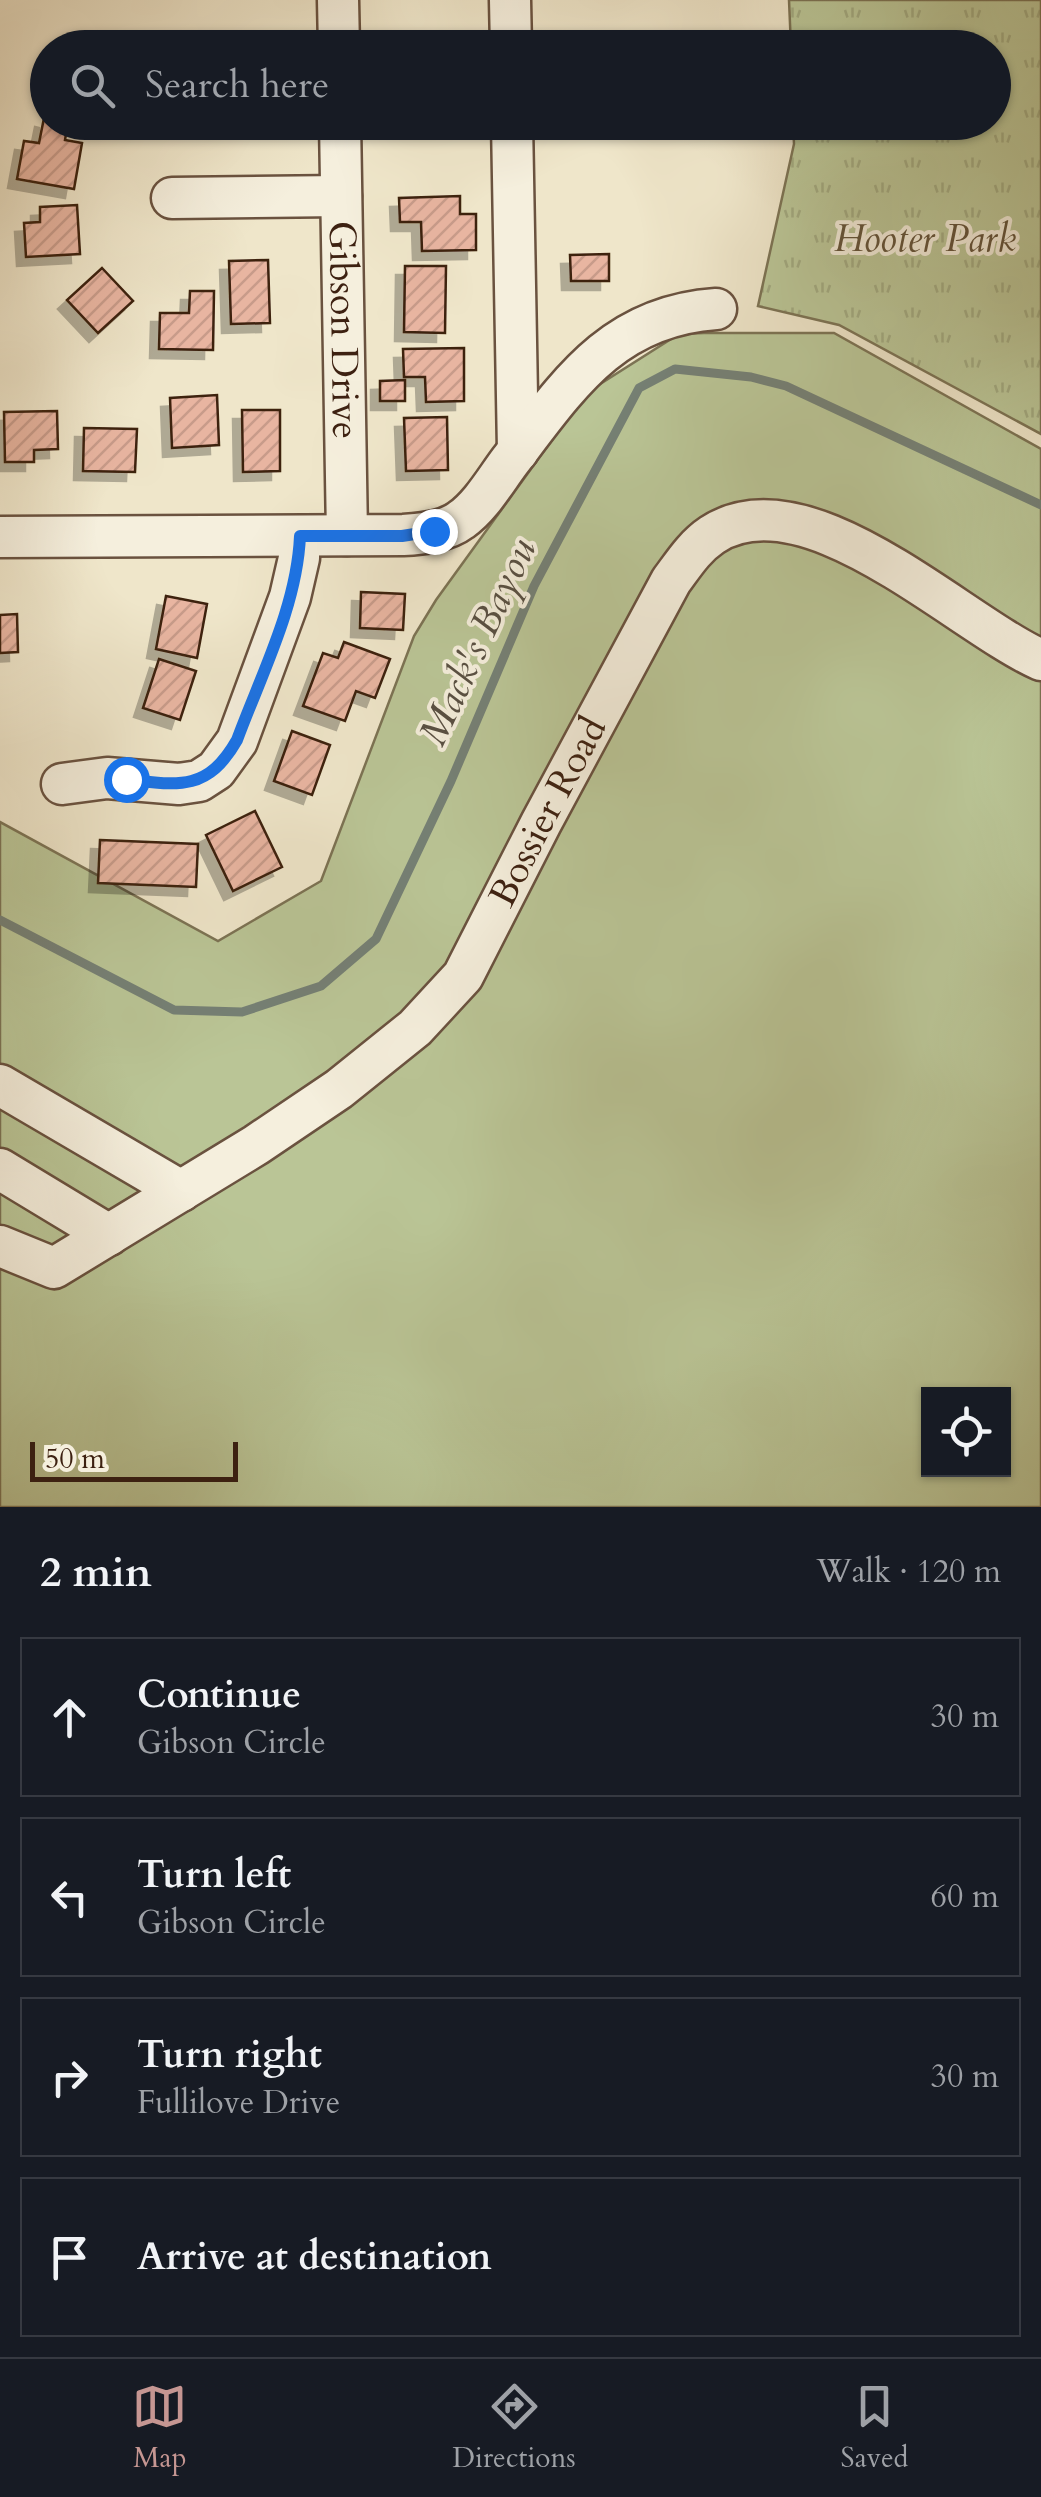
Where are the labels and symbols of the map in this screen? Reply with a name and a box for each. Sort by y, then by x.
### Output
park label: Hooter Park [834,213,1016,265]
street label: Gibson Drive [316,220,371,439]
route end [412,509,458,555]
water label: Mack's Bayou [406,529,550,755]
street label: Bossier Road [477,708,619,916]
route start [104,757,150,803]
scale bar [30,1437,238,1482]

